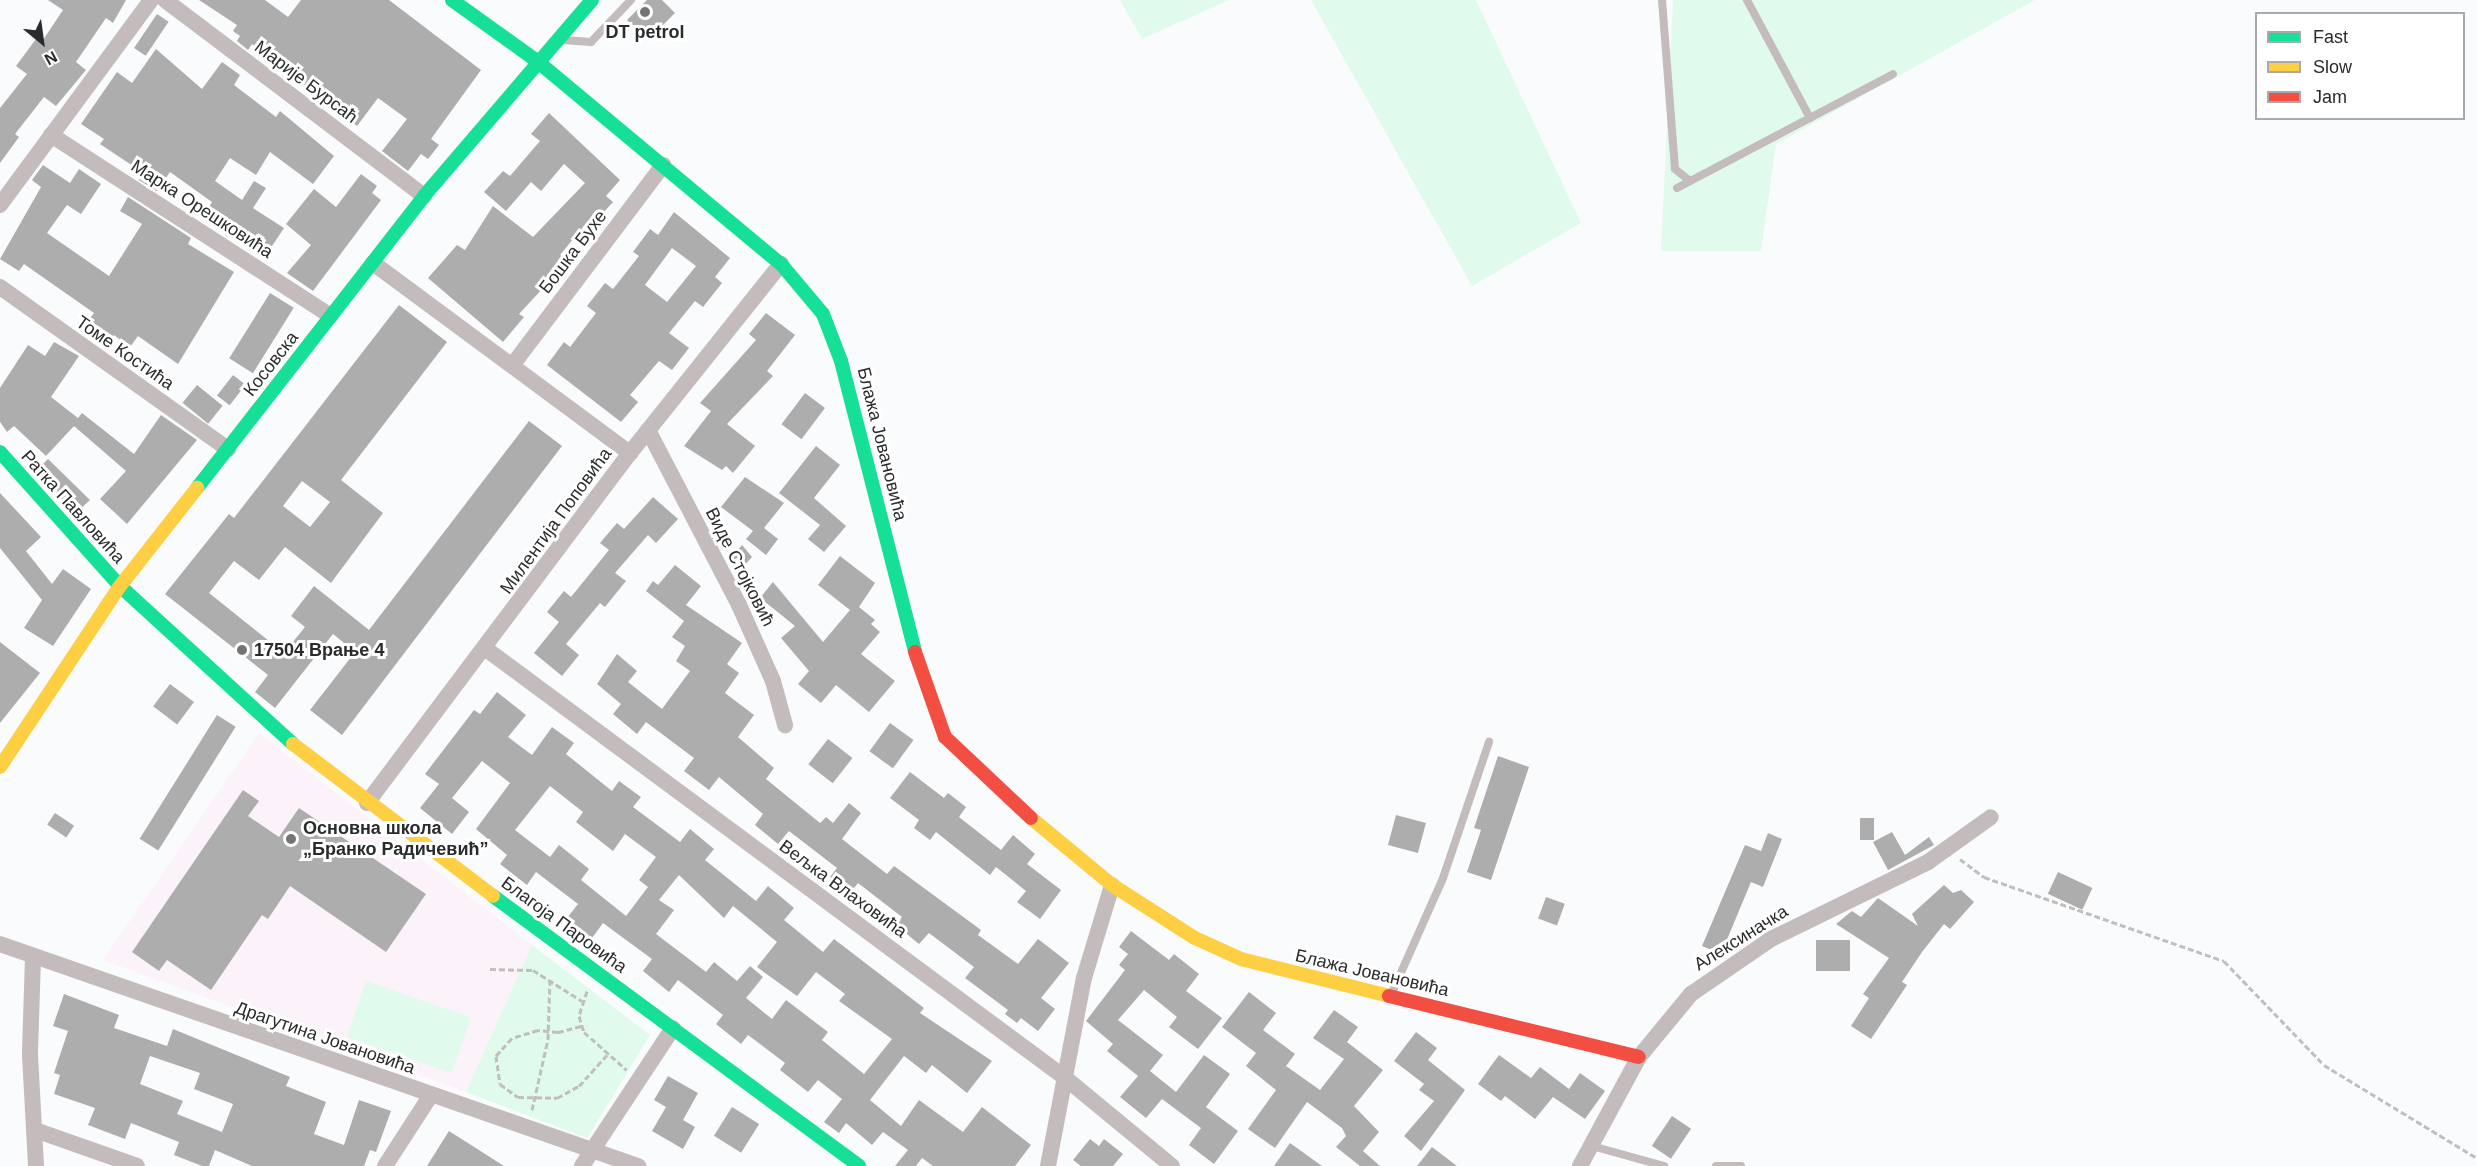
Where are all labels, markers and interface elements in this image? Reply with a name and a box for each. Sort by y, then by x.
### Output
marker: DT petrol [638,5,652,19]
north arrow [12,12,72,72]
legend [2255,12,2465,120]
place label: DT petrol [606,21,684,43]
text: Fast [2313,27,2348,47]
street label: Марије Бурсаћ [250,36,362,128]
text: N [42,48,60,68]
text: Slow [2313,57,2352,77]
text: Jam [2313,87,2347,107]
street label: Марка Орешковића [127,155,277,263]
street label: Бошка Бухе [535,206,611,298]
street label: Томе Костића [72,311,178,395]
street label: Косовска [239,327,303,401]
street label: Блажа Јовановића [853,365,911,523]
street label: Милентија Поповића [496,444,616,598]
street label: Ратка Павловића [16,446,130,568]
street label: Виде Стојковић [701,504,779,630]
place label: 17504 Врање 4 [254,639,384,661]
marker: 17504 Врање 4 [235,643,249,657]
place label: Основна школа „Бранко Радичевић” [303,818,488,860]
marker: Основна школа „Бранко Радичевић” [284,832,298,846]
street label: Вељка Влаховића [775,835,911,943]
street label: Благоја Паровића [497,872,631,978]
street label: Алексиначка [1690,901,1792,975]
street label: Блажа Јовановића [1293,945,1451,1001]
street label: Драгутина Јовановића [232,997,418,1079]

